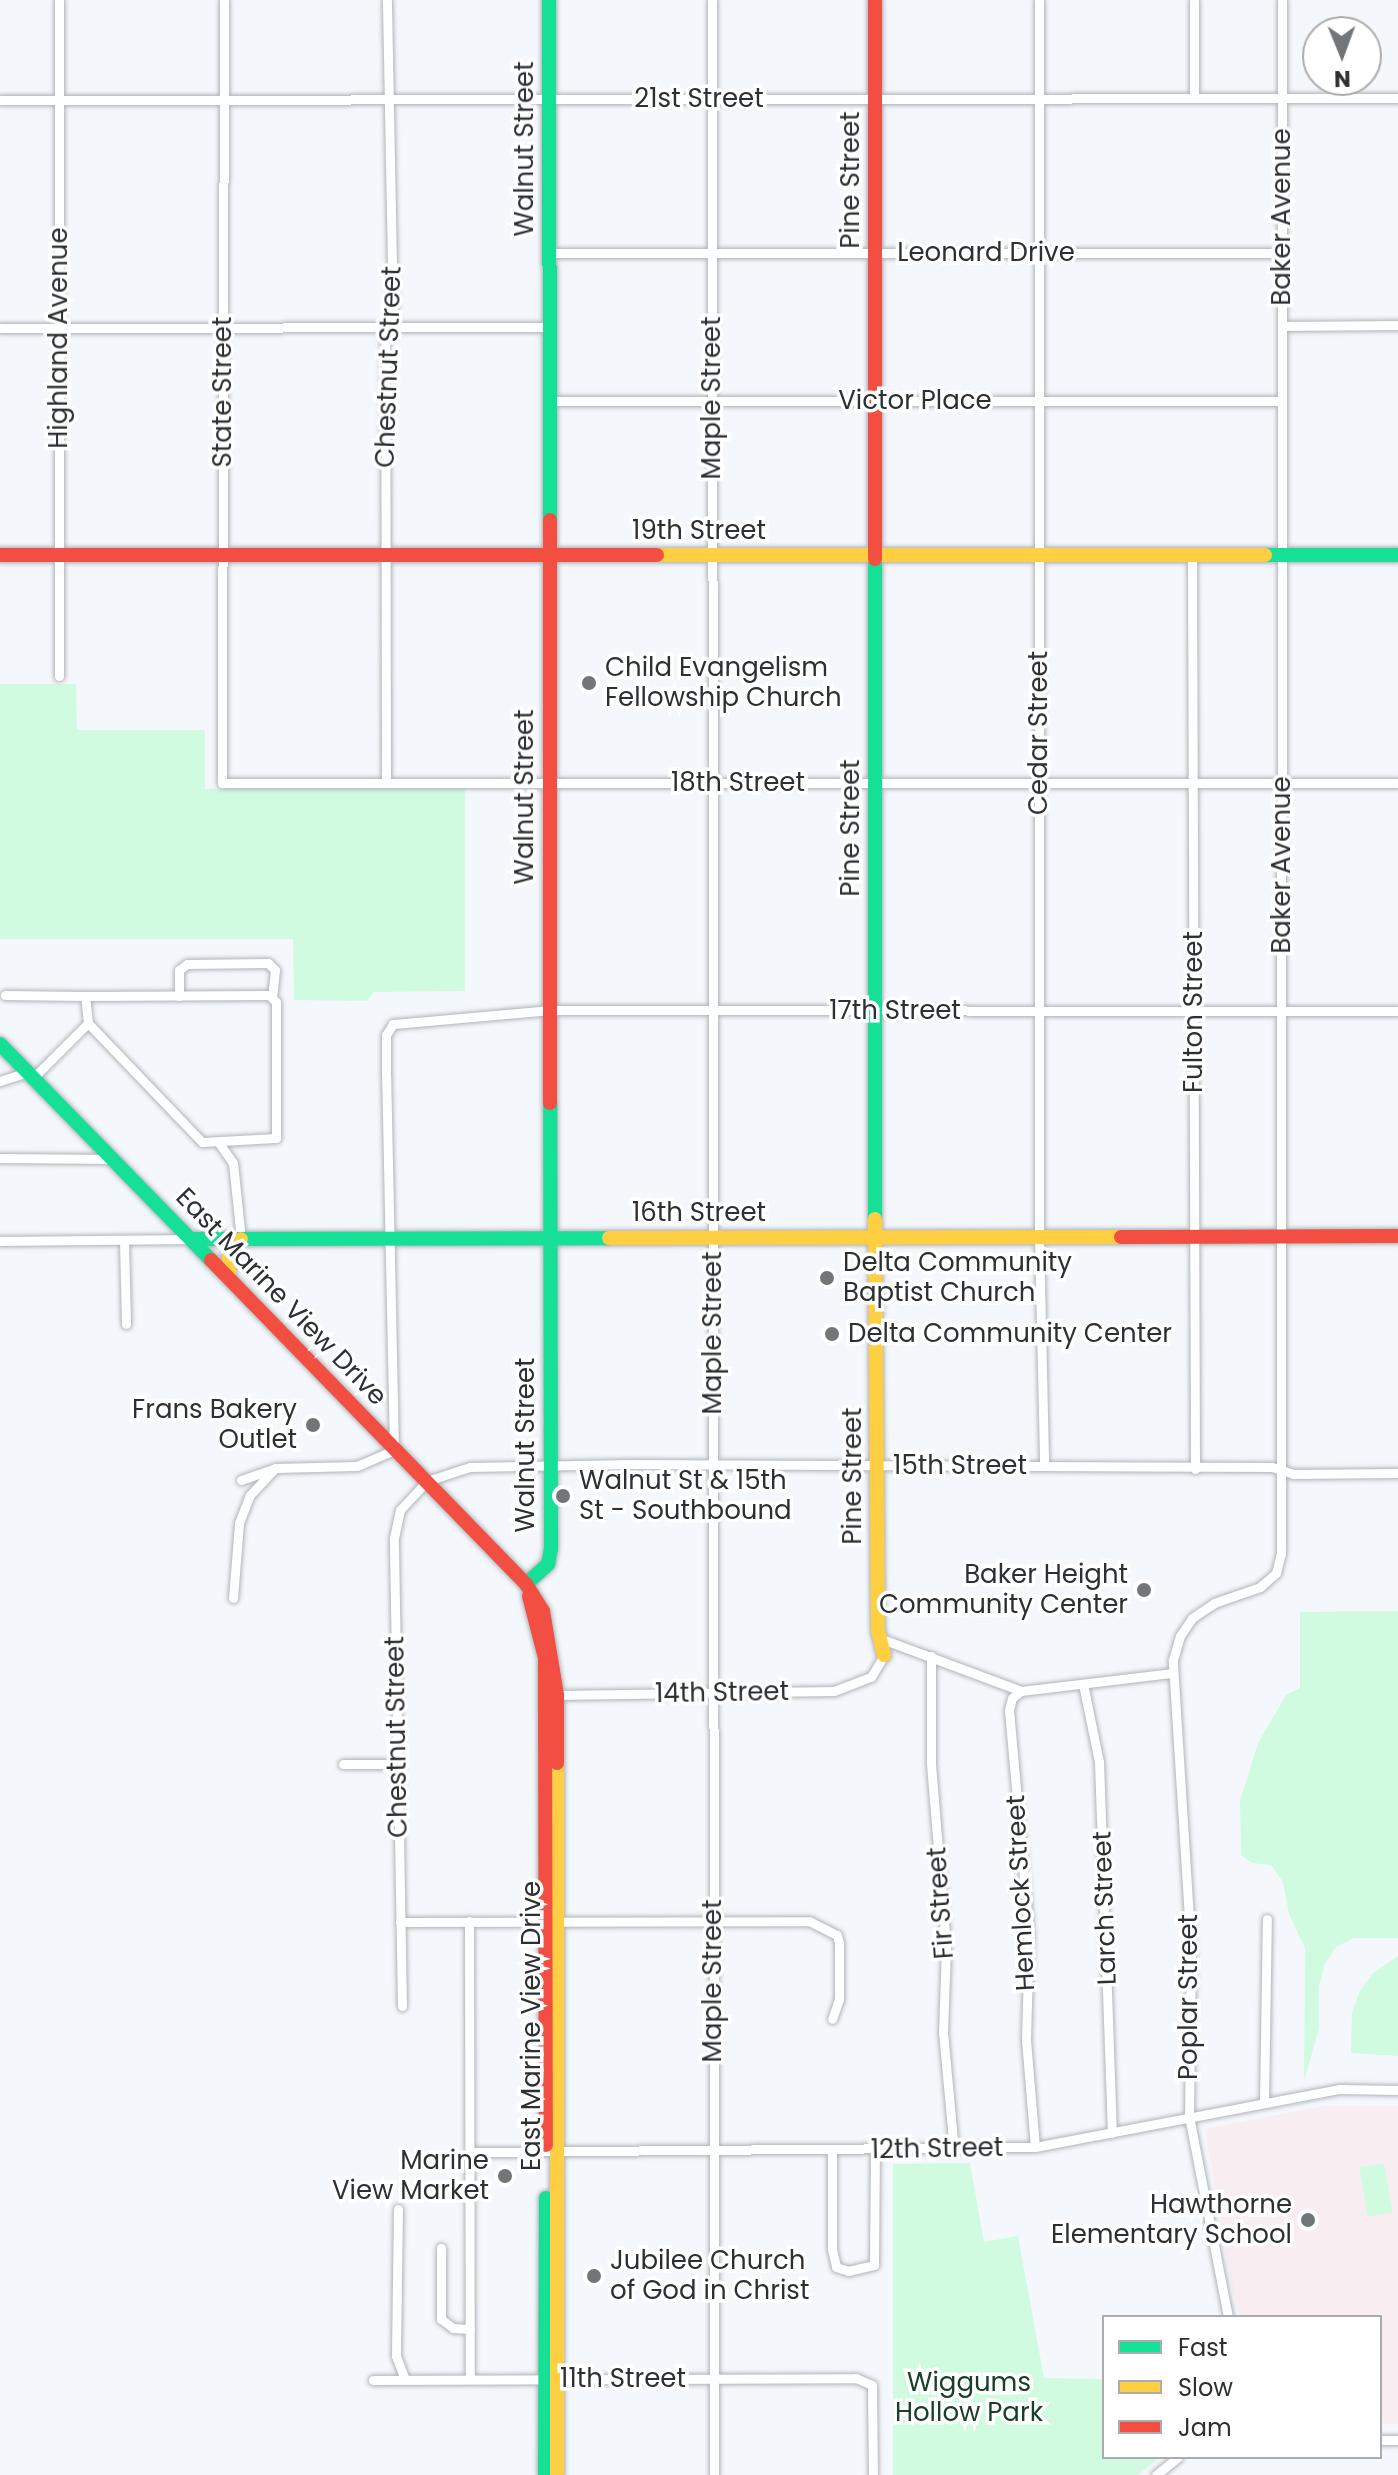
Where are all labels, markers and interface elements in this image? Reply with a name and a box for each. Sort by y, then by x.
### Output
north arrow [1302,16,1382,96]
street label: Walnut Street [509,61,541,237]
text: N [1334,63,1351,94]
street label: 21st Street [634,83,764,115]
street label: Pine Street [835,111,867,249]
street label: Baker Avenue [1266,128,1298,306]
street label: Highland Avenue [43,227,75,449]
street label: Leonard Drive [897,237,1075,269]
street label: Chestnut Street [370,266,408,468]
street label: Maple Street [696,316,728,480]
street label: State Street [207,317,239,467]
street label: Victor Place [838,385,992,417]
street label: 19th Street [632,515,766,547]
street label: Cedar Street [1023,651,1055,815]
place label: Child Evangelism Fellowship Church [605,652,842,714]
marker: Child Evangelism Fellowship Church [580,674,598,692]
street label: Walnut Street [509,709,541,885]
street label: Pine Street [835,759,867,897]
street label: 18th Street [671,767,805,799]
street label: Baker Avenue [1266,776,1298,954]
street label: Fulton Street [1178,931,1210,1093]
street label: 17th Street [829,995,961,1027]
street label: East Marine View Drive [169,1182,393,1412]
street label: 16th Street [632,1197,766,1229]
place label: Delta Community Baptist Church [843,1247,1072,1308]
street label: Maple Street [697,1251,729,1415]
marker: Delta Community Baptist Church [818,1269,836,1287]
place label: Delta Community Center [848,1318,1172,1350]
marker: Delta Community Center [823,1325,841,1343]
street label: Walnut Street [510,1357,542,1533]
place label: Frans Bakery Outlet [132,1394,297,1456]
street label: Pine Street [837,1407,869,1545]
marker: Frans Bakery Outlet [304,1416,322,1434]
street label: 15th Street [893,1450,1027,1482]
place label: Walnut St & 15th St - Southbound [579,1465,792,1526]
marker: Walnut St & 15th St - Southbound [554,1487,572,1505]
place label: Baker Height Community Center [879,1559,1128,1620]
marker: Baker Height Community Center [1135,1581,1153,1599]
street label: Chestnut Street [380,1636,414,1838]
street label: 14th Street [655,1676,789,1710]
street label: Hemlock Street [1000,1794,1042,1992]
street label: Larch Street [1087,1831,1123,1985]
street label: Fir Street [922,1846,960,1960]
street label: East Marine View Drive [516,1881,548,2171]
street label: Maple Street [697,1899,729,2063]
street label: Poplar Street [1173,1914,1205,2080]
street label: 12th Street [871,2132,1003,2166]
place label: Marine View Market [332,2145,489,2206]
marker: Marine View Market [496,2167,514,2185]
place label: Hawthorne Elementary School [1051,2189,1292,2250]
marker: Hawthorne Elementary School [1299,2211,1317,2229]
place label: Jubilee Church of God in Christ [610,2245,809,2306]
marker: Jubilee Church of God in Christ [585,2267,603,2285]
legend [1102,2315,1382,2459]
text: Fast [1178,2331,1228,2364]
street label: 11th Street [560,2363,686,2395]
park label: Wiggums Hollow Park [895,2367,1043,2428]
text: Slow [1178,2371,1233,2404]
text: Jam [1178,2411,1232,2444]

